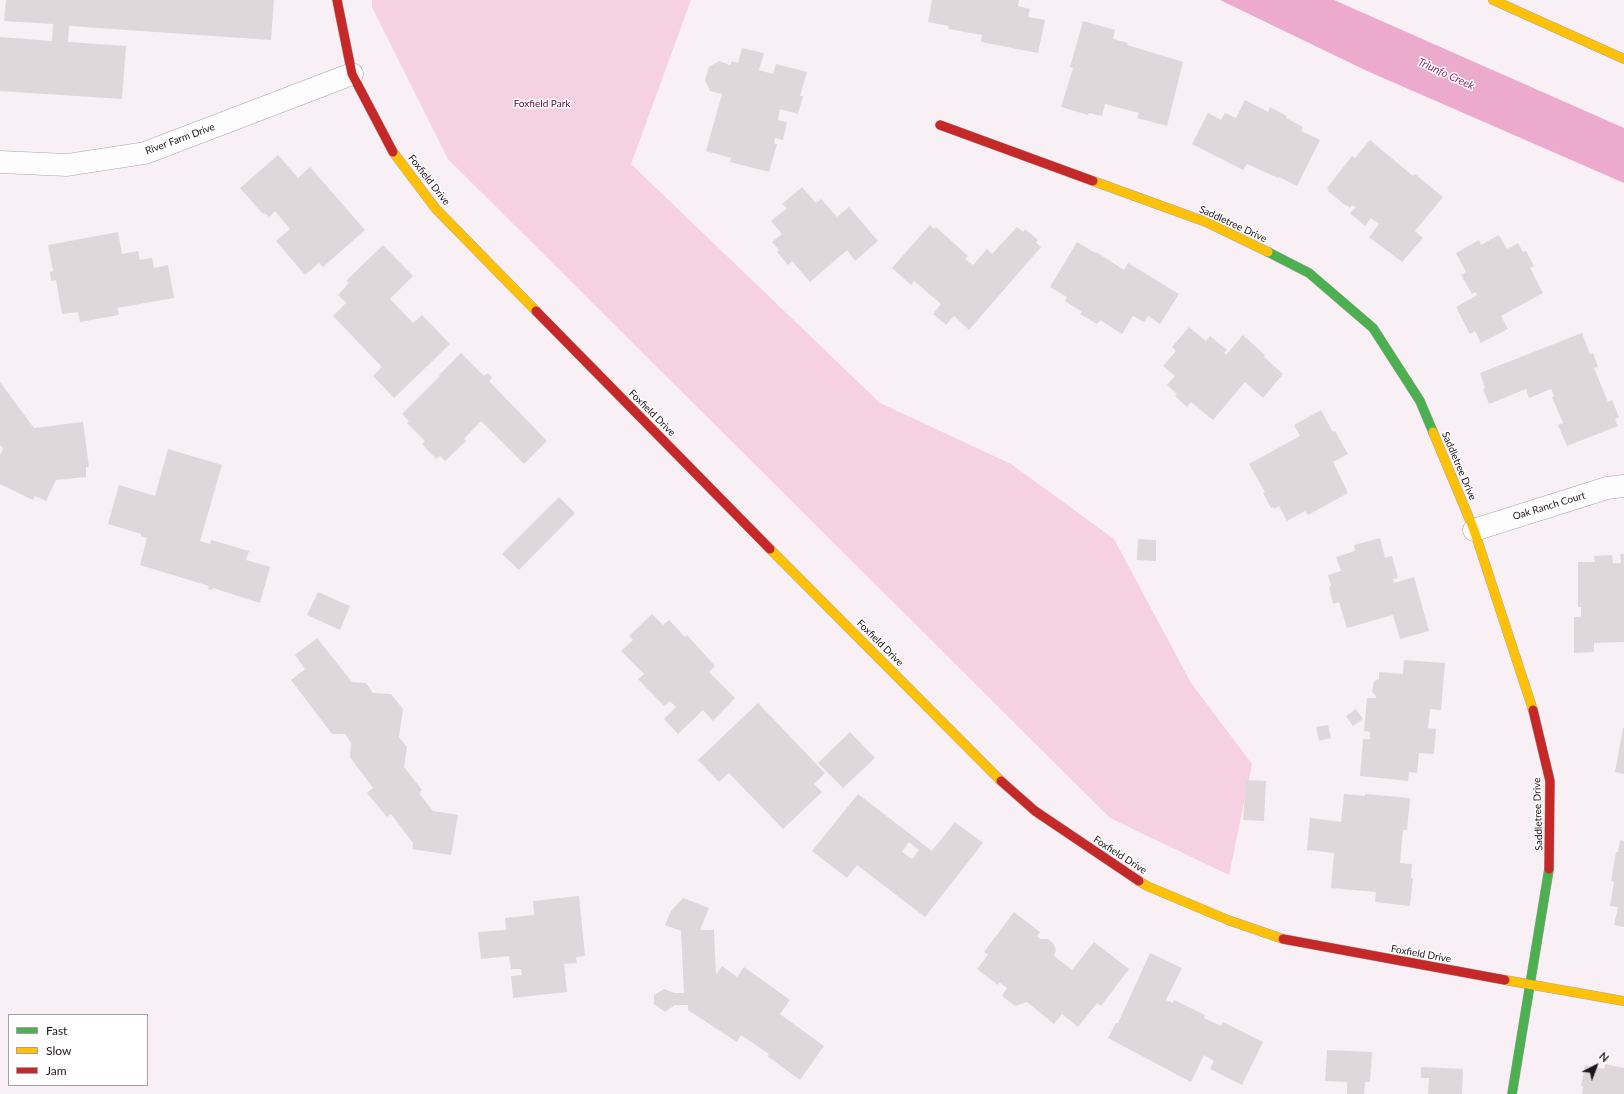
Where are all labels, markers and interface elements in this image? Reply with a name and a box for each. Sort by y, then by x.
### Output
water label: Triunfo Creek [1416,55,1476,93]
park label: Foxfield Park [514,98,570,110]
street label: River Farm Drive [144,121,216,157]
street label: Foxfield Drive [405,152,453,208]
street label: Saddletree Drive [1197,203,1269,245]
street label: Foxfield Drive [626,387,678,439]
street label: Saddletree Drive [1439,430,1479,502]
street label: Oak Ranch Court [1511,489,1587,523]
street label: Foxfield Drive [854,617,906,669]
street label: Saddletree Drive [1531,777,1545,851]
street label: Foxfield Drive [1091,833,1149,877]
street label: Foxfield Drive [1390,943,1452,965]
legend [8,1014,148,1086]
text: Fast [46,1023,67,1038]
text: Slow [46,1043,71,1058]
north arrow [1576,1046,1616,1086]
text: N [1597,1049,1612,1064]
text: Jam [46,1063,67,1078]

